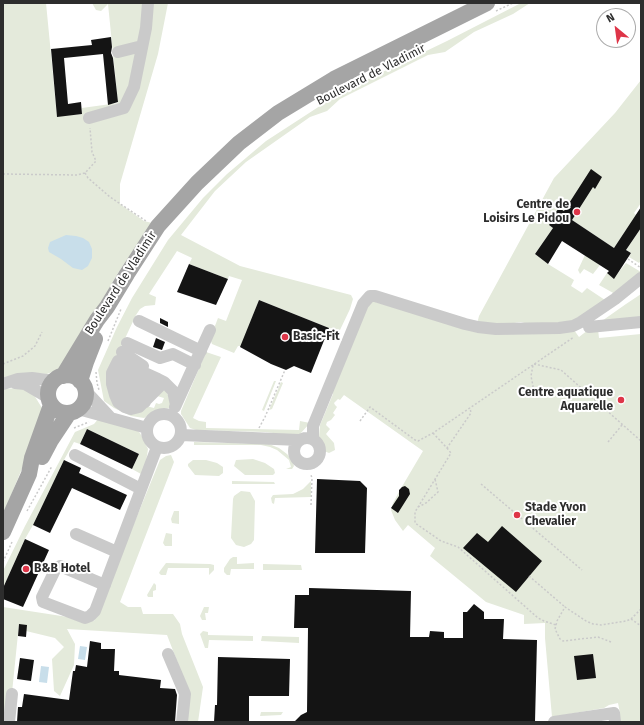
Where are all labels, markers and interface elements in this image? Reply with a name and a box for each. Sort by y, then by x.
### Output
north arrow [596,8,636,48]
text: N [604,10,617,25]
street label: Boulevard de Vladimir [314,41,428,109]
place label: Centre de Loisirs Le Pidou [483,198,569,226]
marker: Centre de Loisirs Le Pidou [572,207,582,217]
street label: Boulevard de Vladimir [82,229,160,337]
place label: Basic-Fit [293,330,340,344]
marker: Basic-Fit [280,332,290,342]
place label: Centre aquatique Aquarelle [518,386,613,414]
marker: Centre aquatique Aquarelle [616,395,626,405]
place label: Stade Yvon Chevalier [525,501,586,529]
marker: Stade Yvon Chevalier [512,510,522,520]
place label: B&B Hotel [34,562,90,576]
marker: B&B Hotel [21,564,31,574]

